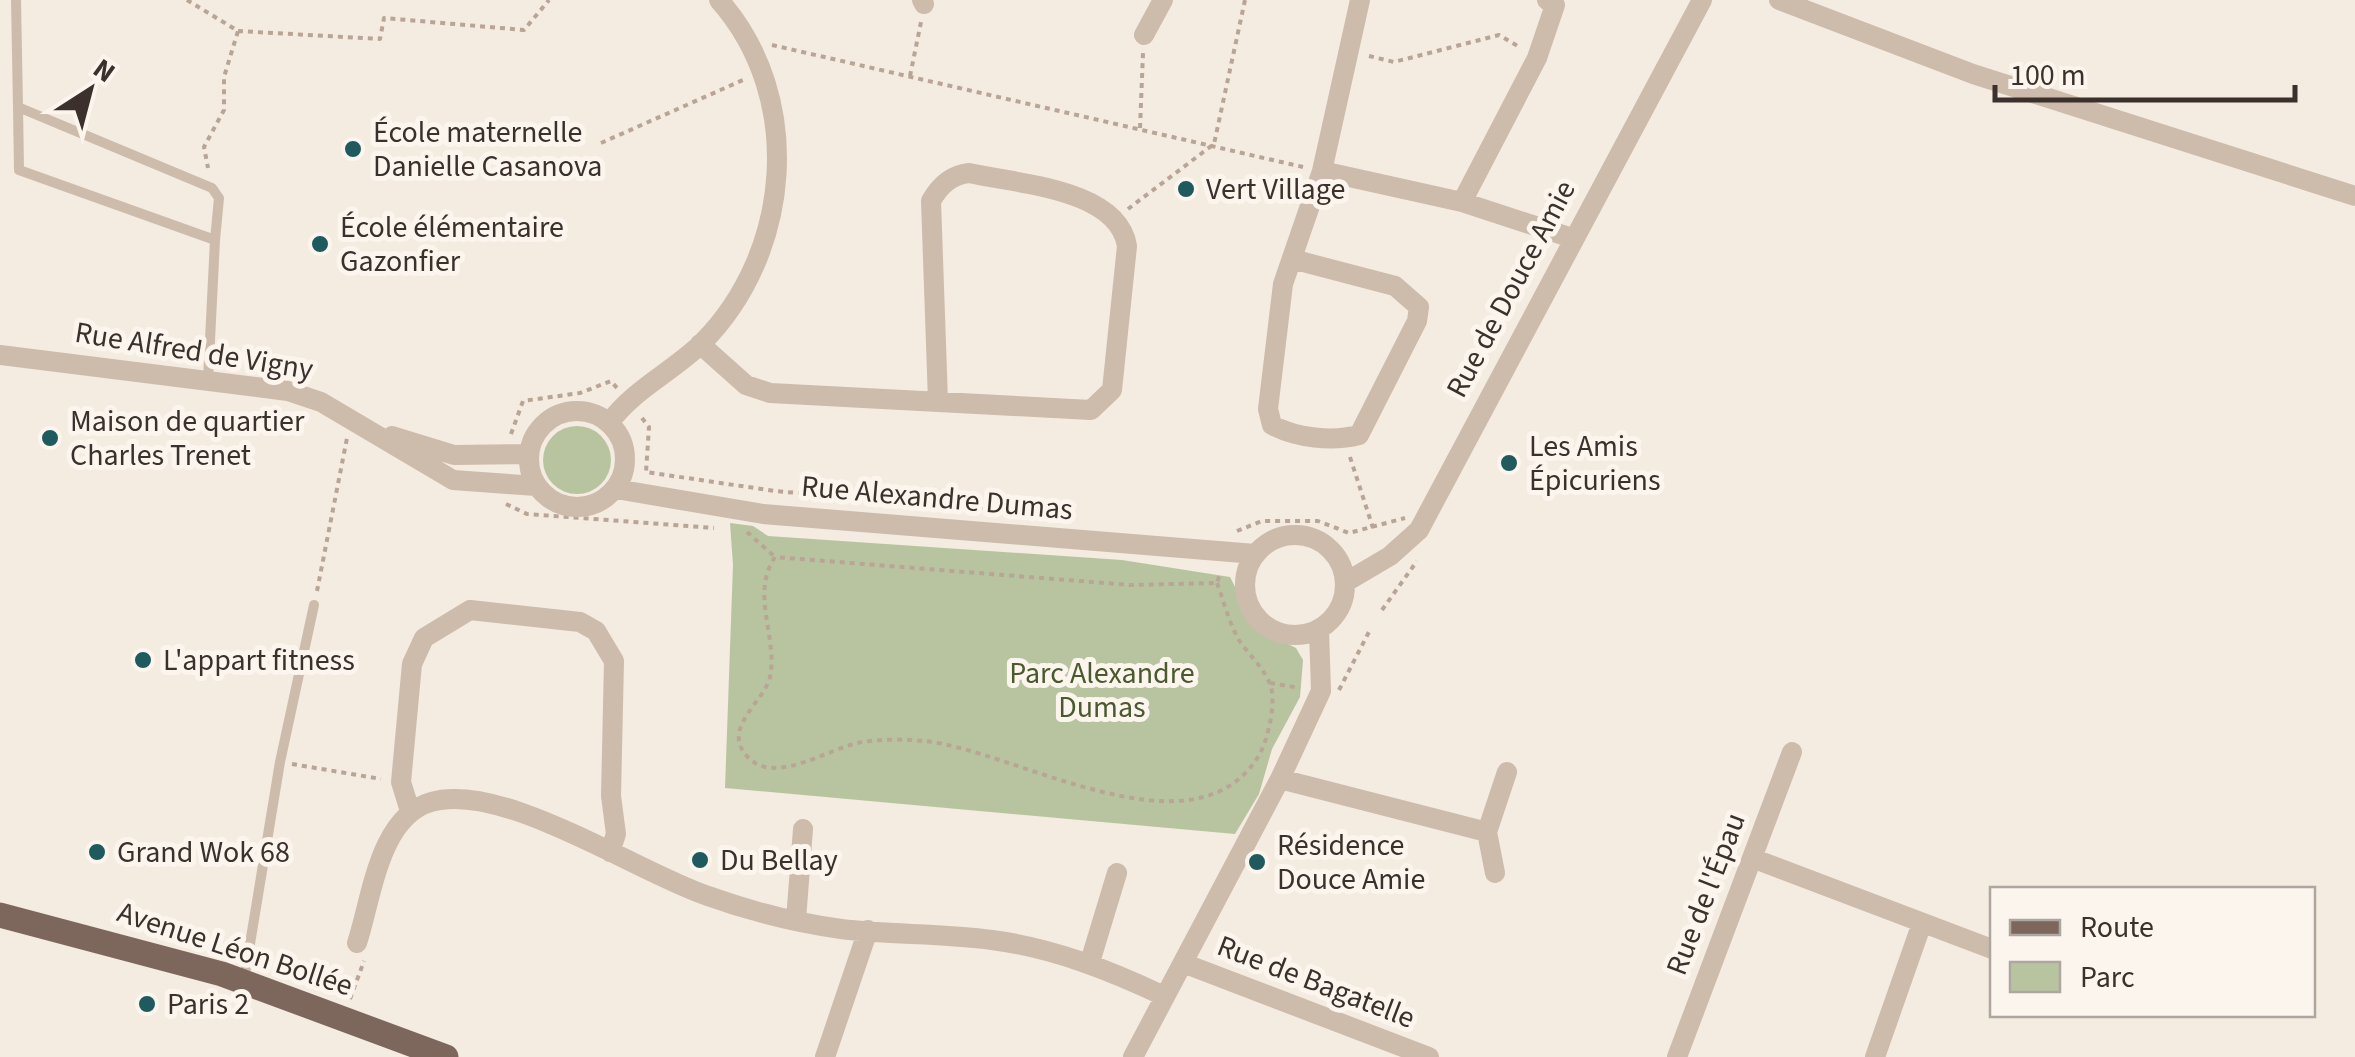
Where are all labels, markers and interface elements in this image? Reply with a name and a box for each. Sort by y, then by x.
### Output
north arrow [40,40,140,140]
scale bar [1995,40,2295,102]
text: N [85,49,123,92]
text: 100 m [2010,54,2086,97]
place label: École maternelle Danielle Casanova [373,111,602,188]
marker: École maternelle Danielle Casanova [342,138,364,160]
place label: Vert Village [1206,168,1345,211]
street label: Rue de Douce Amie [1436,173,1586,405]
marker: Vert Village [1175,178,1197,200]
place label: École élémentaire Gazonfier [340,206,564,283]
marker: École élémentaire Gazonfier [309,233,331,255]
street label: Rue Alfred de Vigny [72,311,316,391]
place label: Maison de quartier Charles Trenet [70,400,305,477]
place label: Les Amis Épicuriens [1529,425,1661,502]
marker: Maison de quartier Charles Trenet [39,427,61,449]
marker: Les Amis Épicuriens [1498,452,1520,474]
street label: Rue Alexandre Dumas [799,465,1075,531]
place label: L'appart fitness [163,639,355,682]
marker: L'appart fitness [132,649,154,671]
park label: Parc Alexandre Dumas [1009,652,1195,729]
street label: Rue de l'Épau [1655,807,1757,981]
place label: Résidence Douce Amie [1277,824,1425,901]
place label: Grand Wok 68 [117,831,290,874]
place label: Du Bellay [720,839,838,882]
marker: Grand Wok 68 [86,841,108,863]
marker: Du Bellay [689,849,711,871]
marker: Résidence Douce Amie [1246,851,1268,873]
legend [1990,887,2315,1017]
street label: Avenue Léon Bollée [112,891,358,1007]
text: Route [2080,906,2154,949]
street label: Rue de Bagatelle [1211,925,1421,1039]
text: Parc [2080,956,2135,999]
place label: Paris 2 [167,983,249,1026]
marker: Paris 2 [136,993,158,1015]

